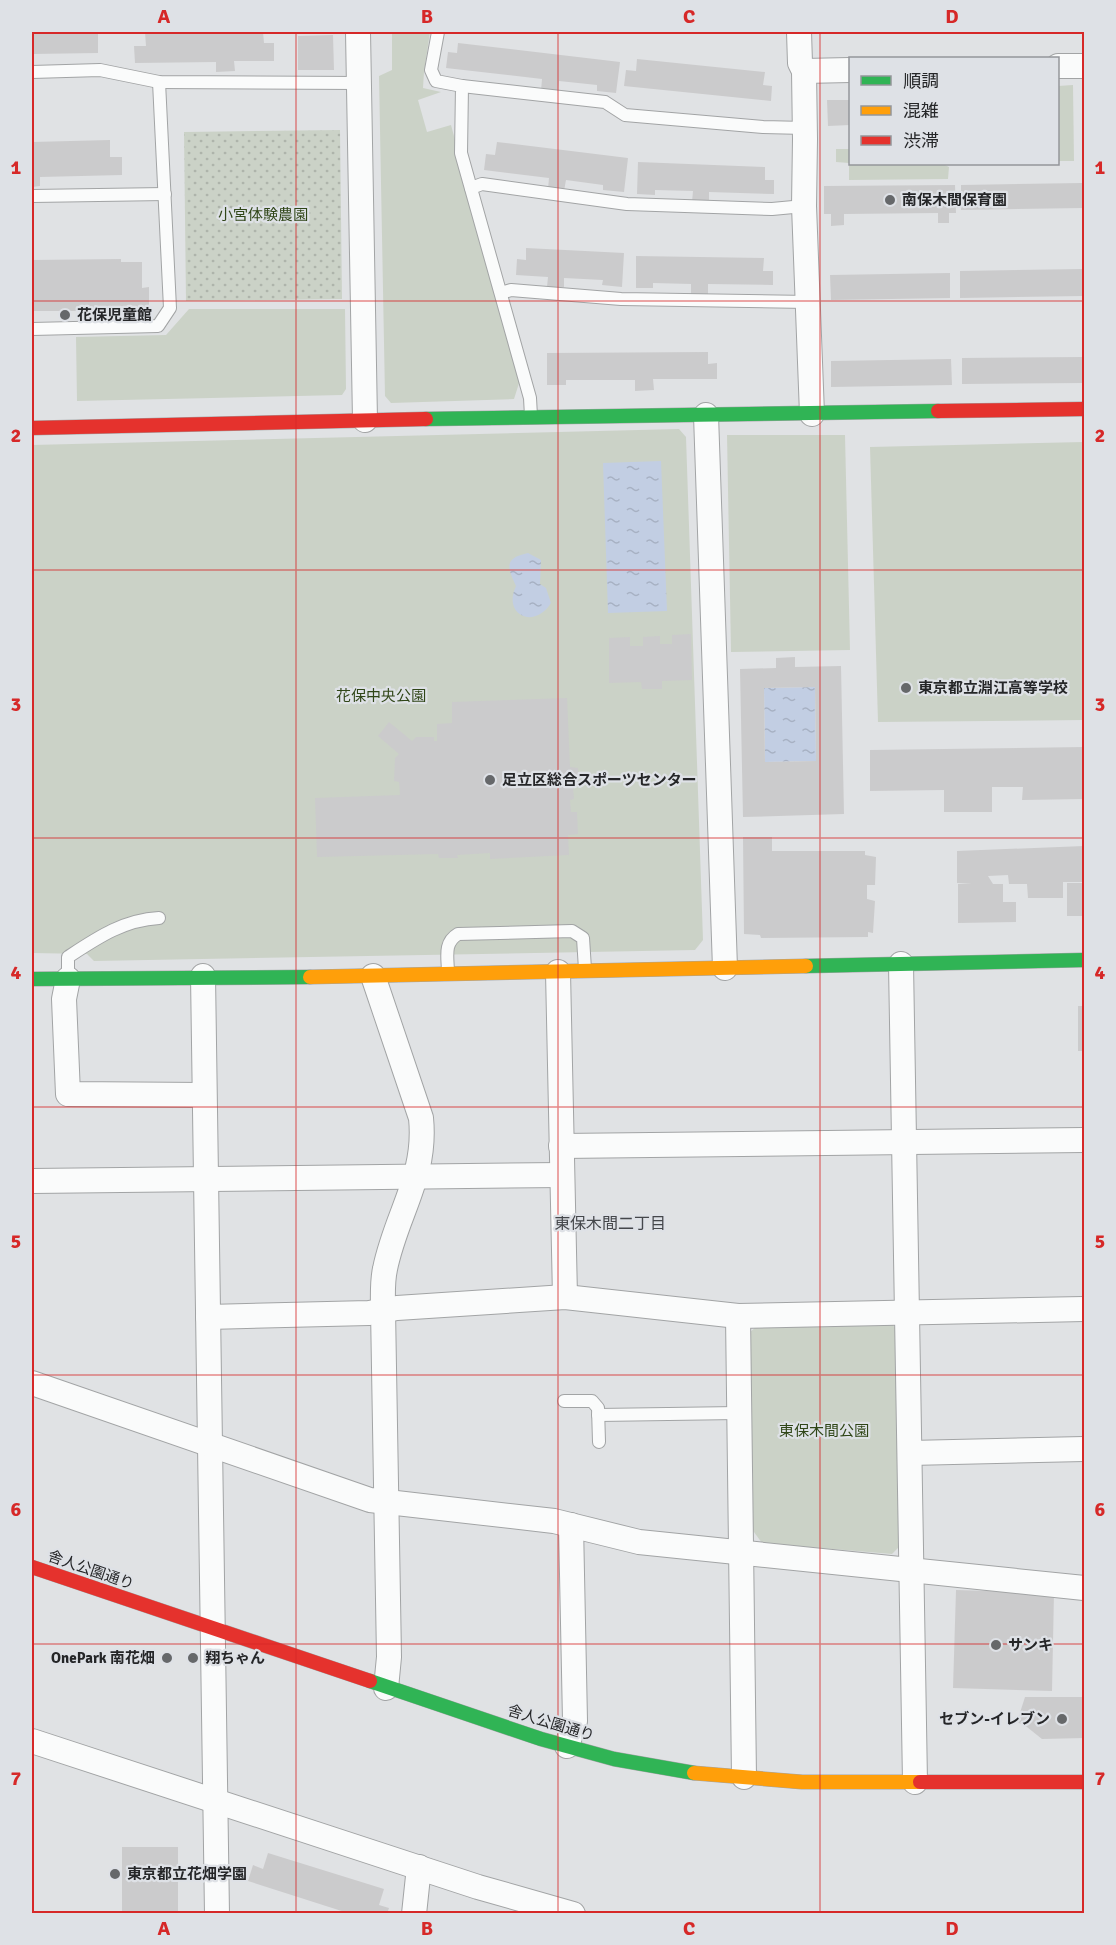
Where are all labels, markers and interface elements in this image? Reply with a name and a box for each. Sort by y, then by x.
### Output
text: A [158,4,171,29]
text: B [421,4,433,29]
text: C [683,4,695,29]
text: D [945,4,959,29]
legend [849,57,1059,165]
text: 順調 [903,70,939,92]
text: 混雑 [903,100,939,122]
text: 渋滞 [903,130,939,152]
text: 1 [11,155,22,180]
text: 1 [1095,155,1106,180]
place label: 南保木間保育園 [902,191,1007,209]
marker: 南保木間保育園 [883,193,897,207]
park label: 小宮体験農園 [218,206,308,224]
place label: 花保児童館 [77,306,152,324]
marker: 花保児童館 [58,308,72,322]
text: 2 [11,423,21,448]
text: 2 [1095,423,1105,448]
place label: 東京都立淵江高等学校 [918,679,1068,697]
marker: 東京都立淵江高等学校 [899,681,913,695]
park label: 花保中央公園 [336,687,426,705]
text: 3 [11,692,21,717]
text: 3 [1095,692,1105,717]
place label: 足立区総合スポーツセンター [502,771,697,789]
marker: 足立区総合スポーツセンター [483,773,497,787]
text: 4 [11,960,22,985]
text: 4 [1095,960,1106,985]
district label: 東保木間二丁目 [554,1214,666,1234]
text: 5 [11,1229,21,1254]
text: 5 [1095,1229,1105,1254]
park label: 東保木間公園 [779,1422,869,1440]
text: 6 [11,1497,22,1522]
text: 6 [1095,1497,1106,1522]
street label: 舎人公園通り [46,1547,136,1593]
place label: サンキ [1008,1636,1053,1654]
marker: サンキ [989,1638,1003,1652]
place label: OnePark 南花畑 [51,1649,155,1667]
place label: 翔ちゃん [205,1649,265,1667]
marker: OnePark 南花畑 [160,1651,174,1665]
marker: 翔ちゃん [186,1651,200,1665]
street label: 舎人公園通り [505,1701,597,1745]
place label: セブン-イレブン [939,1710,1050,1728]
marker: セブン-イレブン [1055,1712,1069,1726]
text: 7 [11,1766,22,1791]
text: 7 [1095,1766,1106,1791]
place label: 東京都立花畑学園 [127,1865,247,1883]
marker: 東京都立花畑学園 [108,1867,122,1881]
text: A [158,1916,171,1941]
text: B [421,1916,433,1941]
text: C [683,1916,695,1941]
text: D [945,1916,959,1941]

